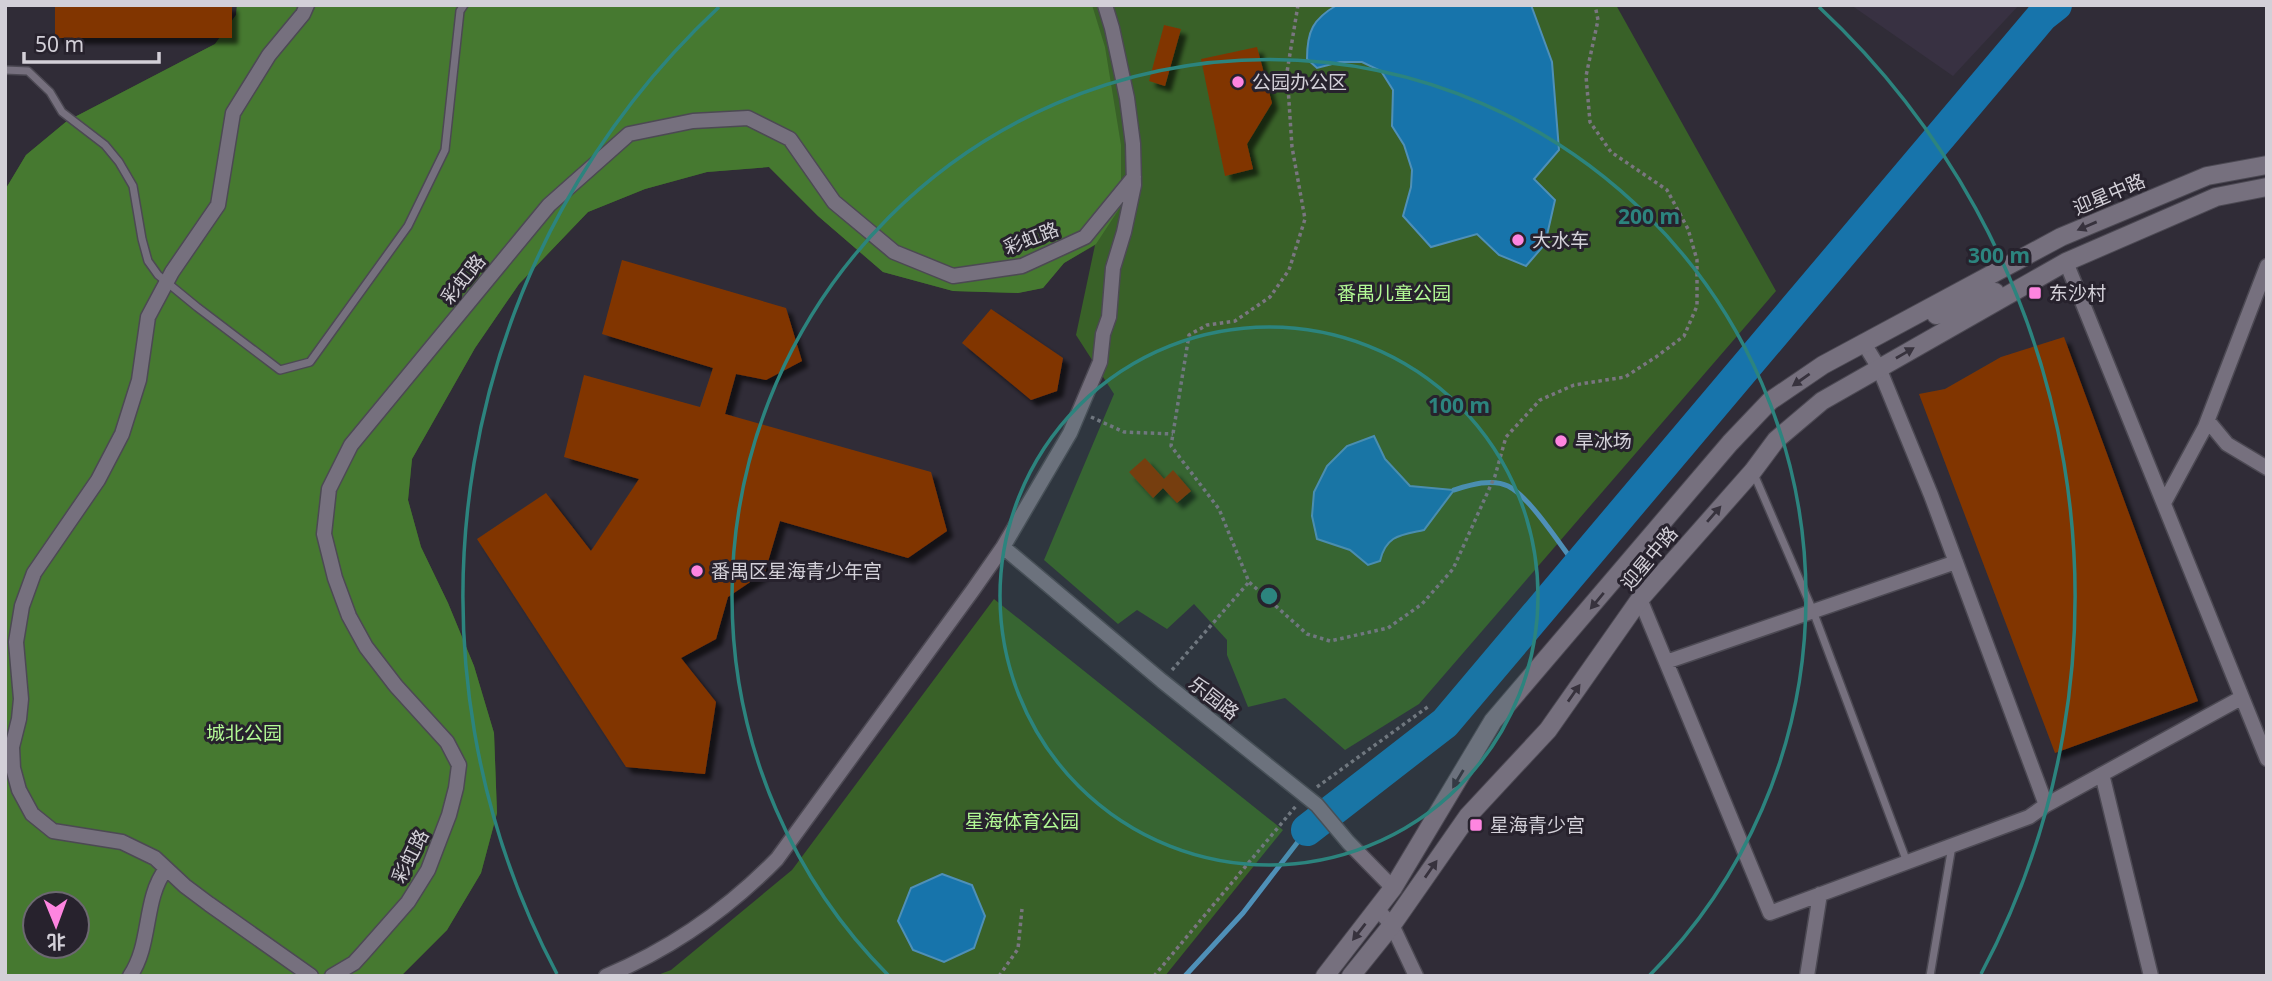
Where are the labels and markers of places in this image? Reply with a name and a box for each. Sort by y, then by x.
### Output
place label: 公园办公区 [1252,69,1347,95]
marker: 公园办公区 [1230,74,1246,90]
place label: 大水车 [1532,227,1589,253]
marker: 大水车 [1510,232,1526,248]
place label: 东沙村 [2049,280,2106,306]
marker: 东沙村 [2027,285,2043,301]
place label: 旱冰场 [1575,428,1632,454]
marker: 旱冰场 [1553,433,1569,449]
place label: 番禺区星海青少年宫 [711,558,882,584]
marker: 番禺区星海青少年宫 [689,563,705,579]
centre of rings [1257,584,1281,608]
place label: 星海青少宫 [1490,812,1585,838]
marker: 星海青少宫 [1468,817,1484,833]

